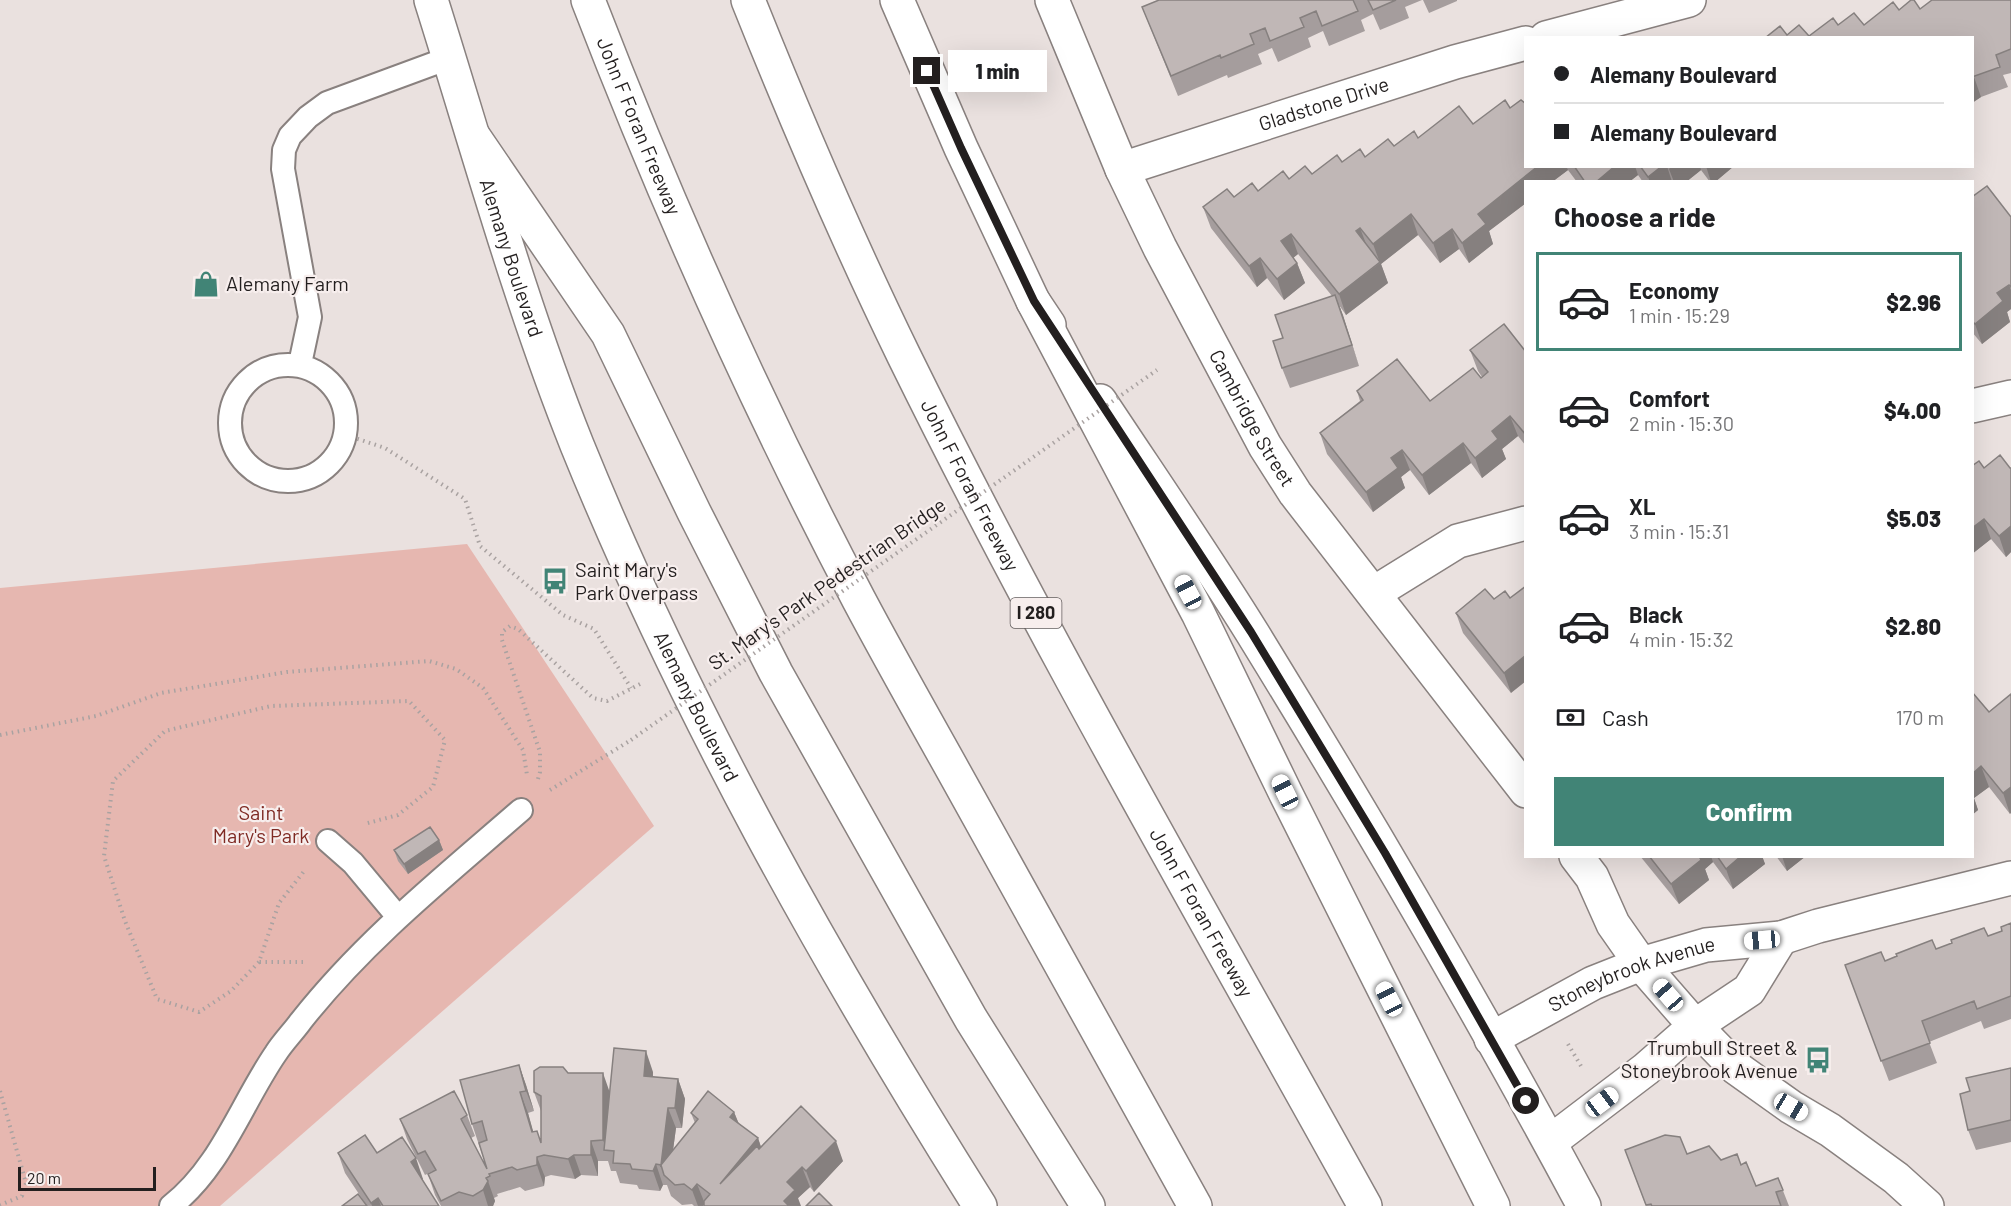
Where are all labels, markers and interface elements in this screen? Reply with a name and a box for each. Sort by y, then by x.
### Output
street label: John F Foran Freeway [593,33,687,218]
callout: 1 min [948,50,1047,92]
route end [913,57,940,84]
text: 1 min [976,59,1019,83]
text: Alemany Boulevard [1590,61,1777,87]
street label: Gladstone Drive [1255,71,1392,135]
text: Alemany Boulevard [1590,119,1777,145]
street label: Alemany Boulevard [475,175,549,340]
text: Choose a ride [1554,200,1716,232]
shop icon: Alemany Farm [191,269,221,299]
place label: Alemany Farm [226,271,349,295]
icon: car [1557,275,1611,329]
text: Economy [1629,277,1719,303]
text: $2.96 [1886,289,1941,315]
text: 1 min · 15:29 [1629,303,1730,327]
street label: Cambridge Street [1205,345,1301,491]
icon: car [1557,383,1611,437]
text: Comfort [1629,385,1710,411]
street label: John F Foran Freeway [916,395,1025,575]
text: $4.00 [1884,397,1941,423]
text: 2 min · 15:30 [1629,411,1734,435]
icon: car [1557,491,1611,545]
street label: St. Mary's Park Pedestrian Bridge [703,492,950,674]
text: XL [1629,493,1655,519]
text: $5.03 [1886,505,1941,531]
text: 3 min · 15:31 [1629,519,1729,543]
place label: Saint Mary's Park Overpass [575,557,698,604]
bus stop icon: Saint Mary's Park Overpass [540,566,570,596]
car [1172,572,1204,612]
road number: I 280 [1010,598,1062,628]
icon: car [1557,599,1611,653]
text: Black [1629,601,1683,627]
text: $2.80 [1885,613,1941,639]
street label: Alemany Boulevard [650,627,745,785]
text: 4 min · 15:32 [1629,627,1734,651]
icon: cash [1554,701,1587,734]
text: Cash [1602,704,1649,730]
text: 170 m [1896,705,1944,729]
car [1269,772,1301,812]
button: Confirm [1554,777,1944,846]
park label: Saint Mary's Park [213,800,309,847]
street label: John F Foran Freeway [1145,824,1259,1001]
car [1743,929,1781,951]
street label: Stoneybrook Avenue [1544,931,1716,1016]
car [1649,976,1687,1014]
car [1373,979,1405,1019]
place label: Trumbull Street & Stoneybrook Avenue [1621,1035,1798,1082]
bus stop icon: Trumbull Street & Stoneybrook Avenue [1803,1045,1833,1075]
car [1582,1084,1622,1120]
route start [1512,1087,1539,1114]
car [1771,1090,1811,1124]
scale bar [18,1164,156,1192]
text: 20 m [27,1168,61,1187]

